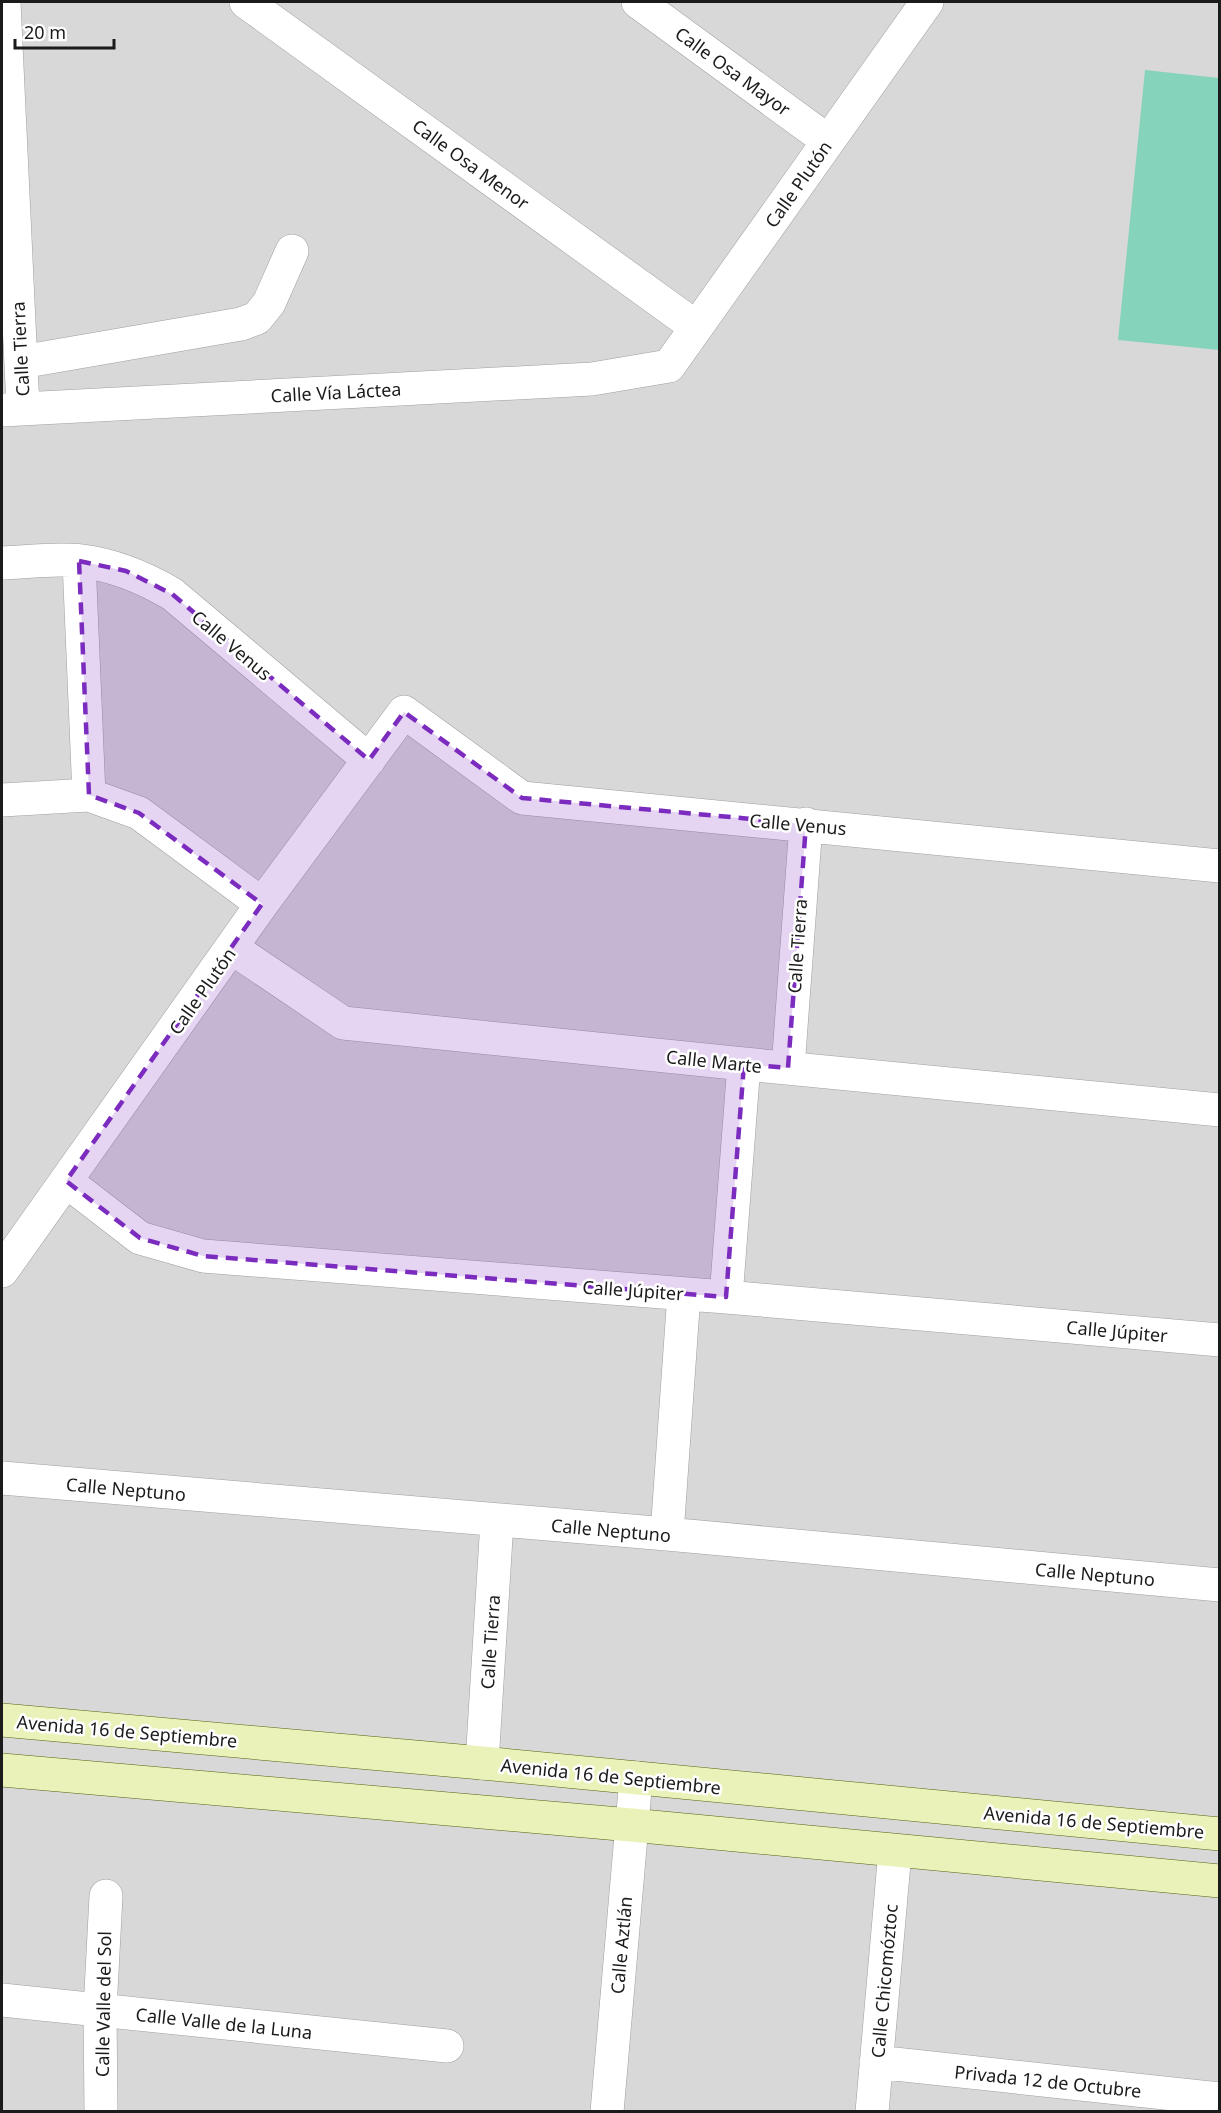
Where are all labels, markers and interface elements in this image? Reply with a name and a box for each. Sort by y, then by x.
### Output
scale bar [15,12,114,50]
text: 20 m [24,20,66,44]
street label: Calle Osa Mayor [671,21,796,121]
street label: Calle Osa Menor [408,113,535,215]
street label: Calle Plutón [759,136,837,232]
street label: Calle Tierra [6,301,34,397]
street label: Calle Vía Láctea [270,377,402,407]
street label: Calle Venus [187,605,277,685]
street label: Calle Venus [749,808,847,840]
street label: Calle Tierra [782,898,812,994]
street label: Calle Plutón [163,943,241,1039]
street label: Calle Marte [665,1044,763,1078]
street label: Calle Júpiter [582,1274,685,1306]
street label: Calle Júpiter [1065,1315,1169,1347]
street label: Calle Neptuno [65,1472,187,1506]
street label: Calle Neptuno [550,1513,672,1547]
street label: Calle Neptuno [1034,1557,1156,1591]
street label: Calle Tierra [475,1594,505,1690]
street label: Avenida 16 de Septiembre [16,1709,238,1753]
street label: Avenida 16 de Septiembre [500,1753,722,1799]
street label: Avenida 16 de Septiembre [983,1800,1205,1844]
street label: Calle Aztlán [605,1895,637,1995]
street label: Calle Chicomóztoc [865,1903,903,2059]
street label: Calle Valle del Sol [90,1931,116,2077]
street label: Calle Valle de la Luna [135,2002,313,2044]
street label: Privada 12 de Octubre [953,2059,1143,2103]

